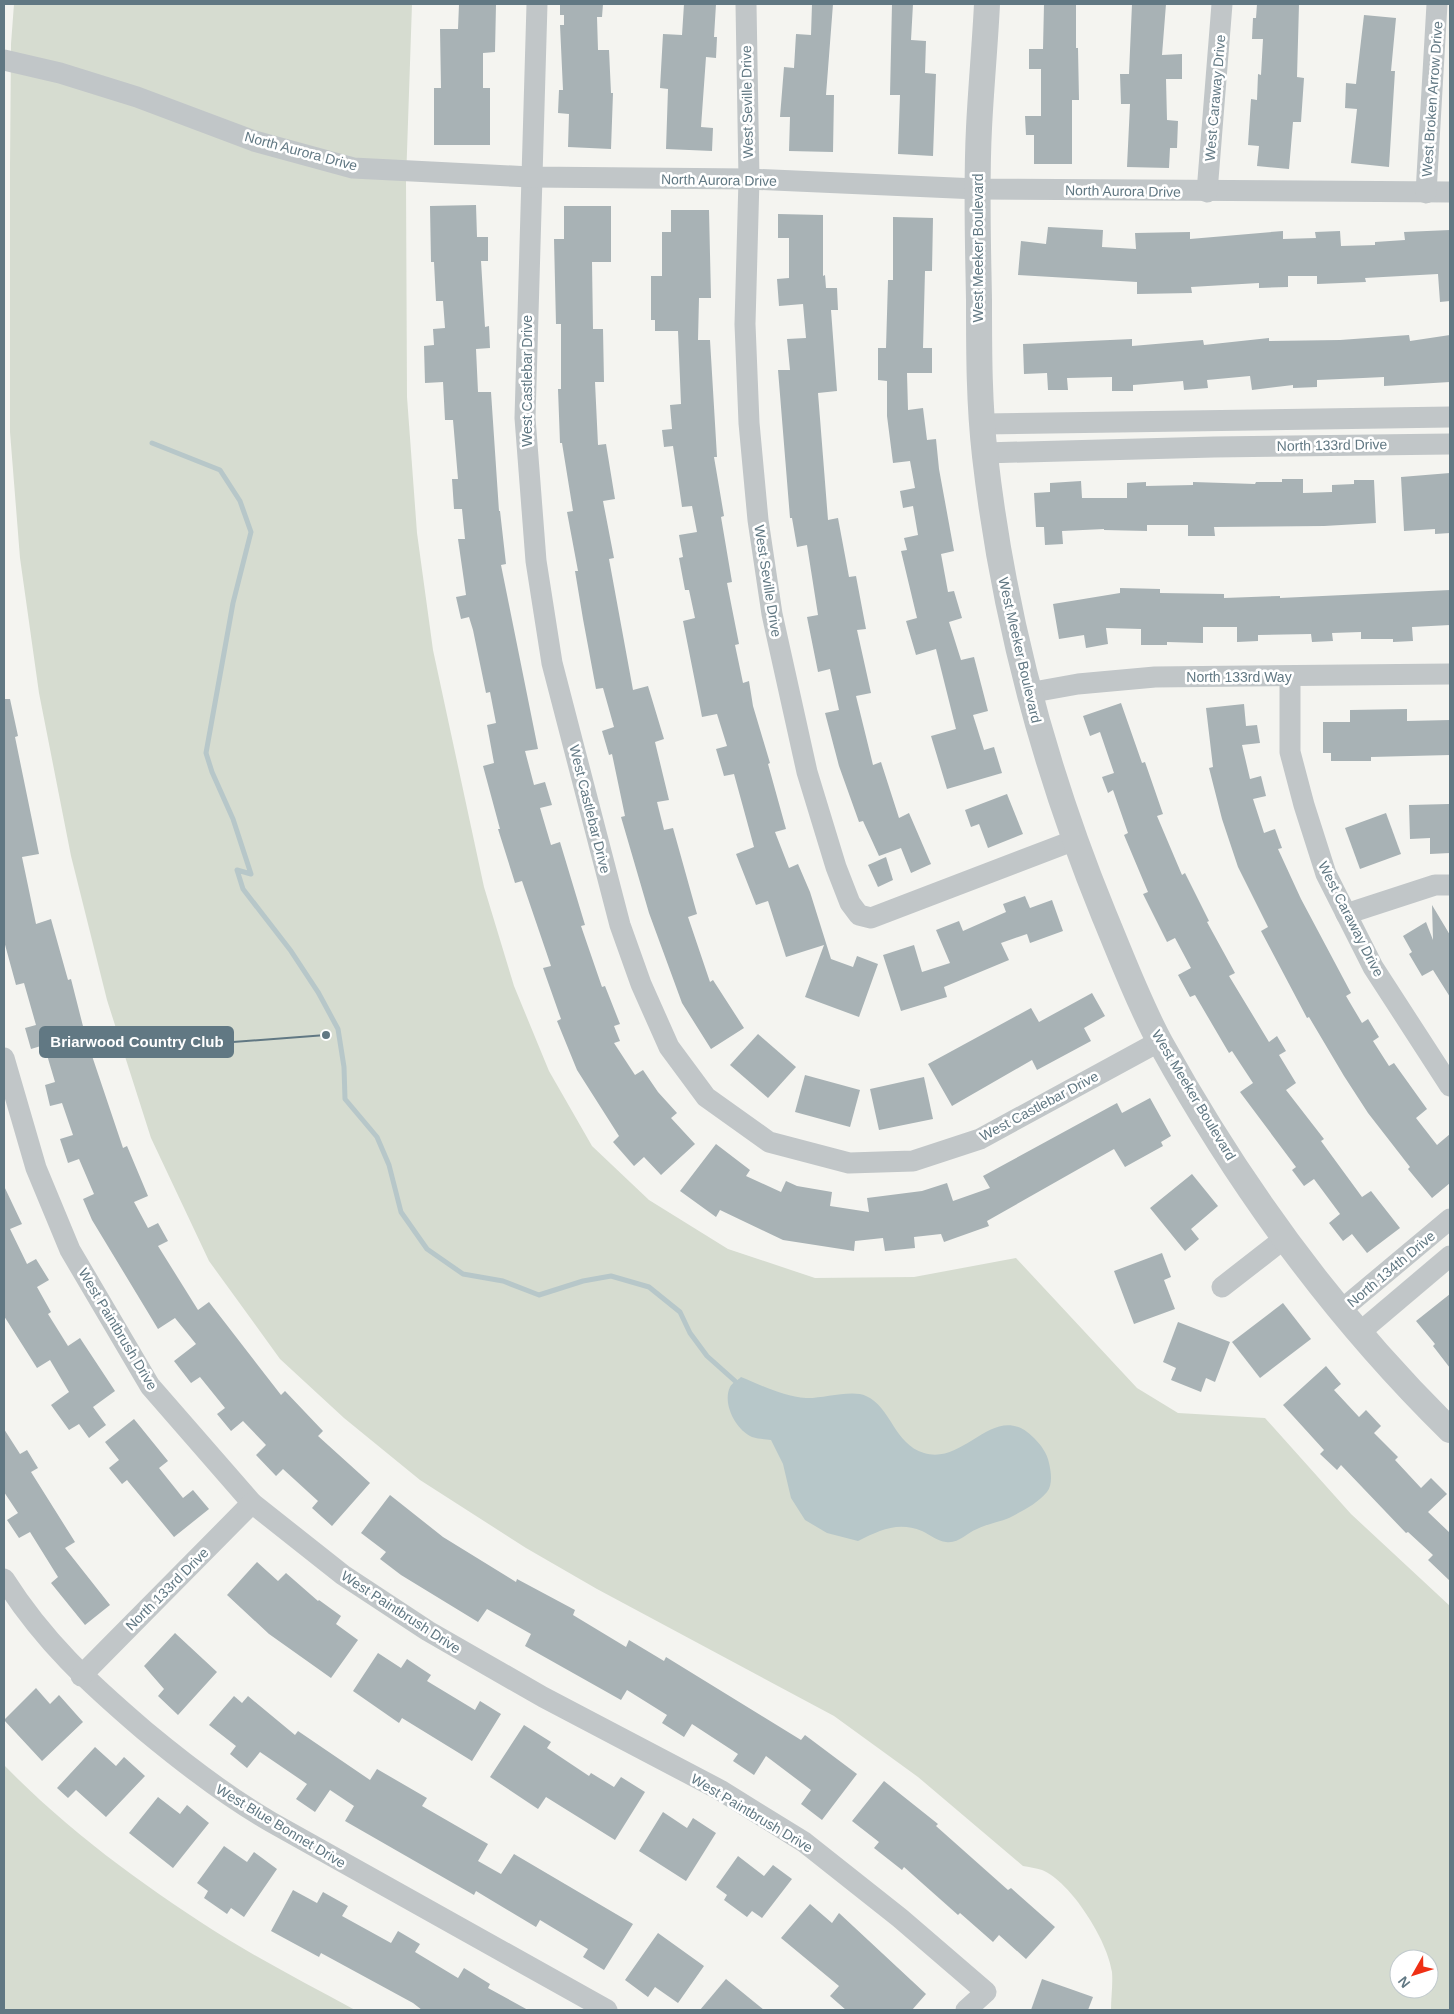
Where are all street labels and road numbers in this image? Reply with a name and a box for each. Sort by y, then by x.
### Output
street label: West Broken Arrow Drive [1419,20,1445,177]
street label: West Caraway Drive [1201,34,1229,162]
street label: West Seville Drive [738,45,756,159]
street label: North Aurora Drive [243,128,359,174]
street label: North Aurora Drive [661,171,777,189]
street label: West Meeker Boulevard [970,173,986,323]
street label: North Aurora Drive [1065,182,1181,200]
street label: West Castlebar Drive [519,315,535,447]
street label: North 133rd Drive [1277,436,1388,454]
street label: West Seville Drive [751,524,785,638]
street label: West Meeker Boulevard [995,576,1045,724]
street label: North 133rd Way [1186,669,1292,685]
street label: West Castlebar Drive [566,743,614,875]
street label: West Caraway Drive [1315,859,1387,980]
street label: West Meeker Boulevard [1149,1027,1239,1163]
street label: West Castlebar Drive [977,1068,1101,1144]
street label: North 134th Drive [1344,1227,1438,1310]
street label: West Paintbrush Drive [75,1265,161,1393]
street label: North 133rd Drive [122,1544,212,1634]
street label: West Paintbrush Drive [338,1567,464,1657]
street label: West Paintbrush Drive [688,1770,816,1856]
street label: West Blue Bonnet Drive [213,1781,349,1871]

